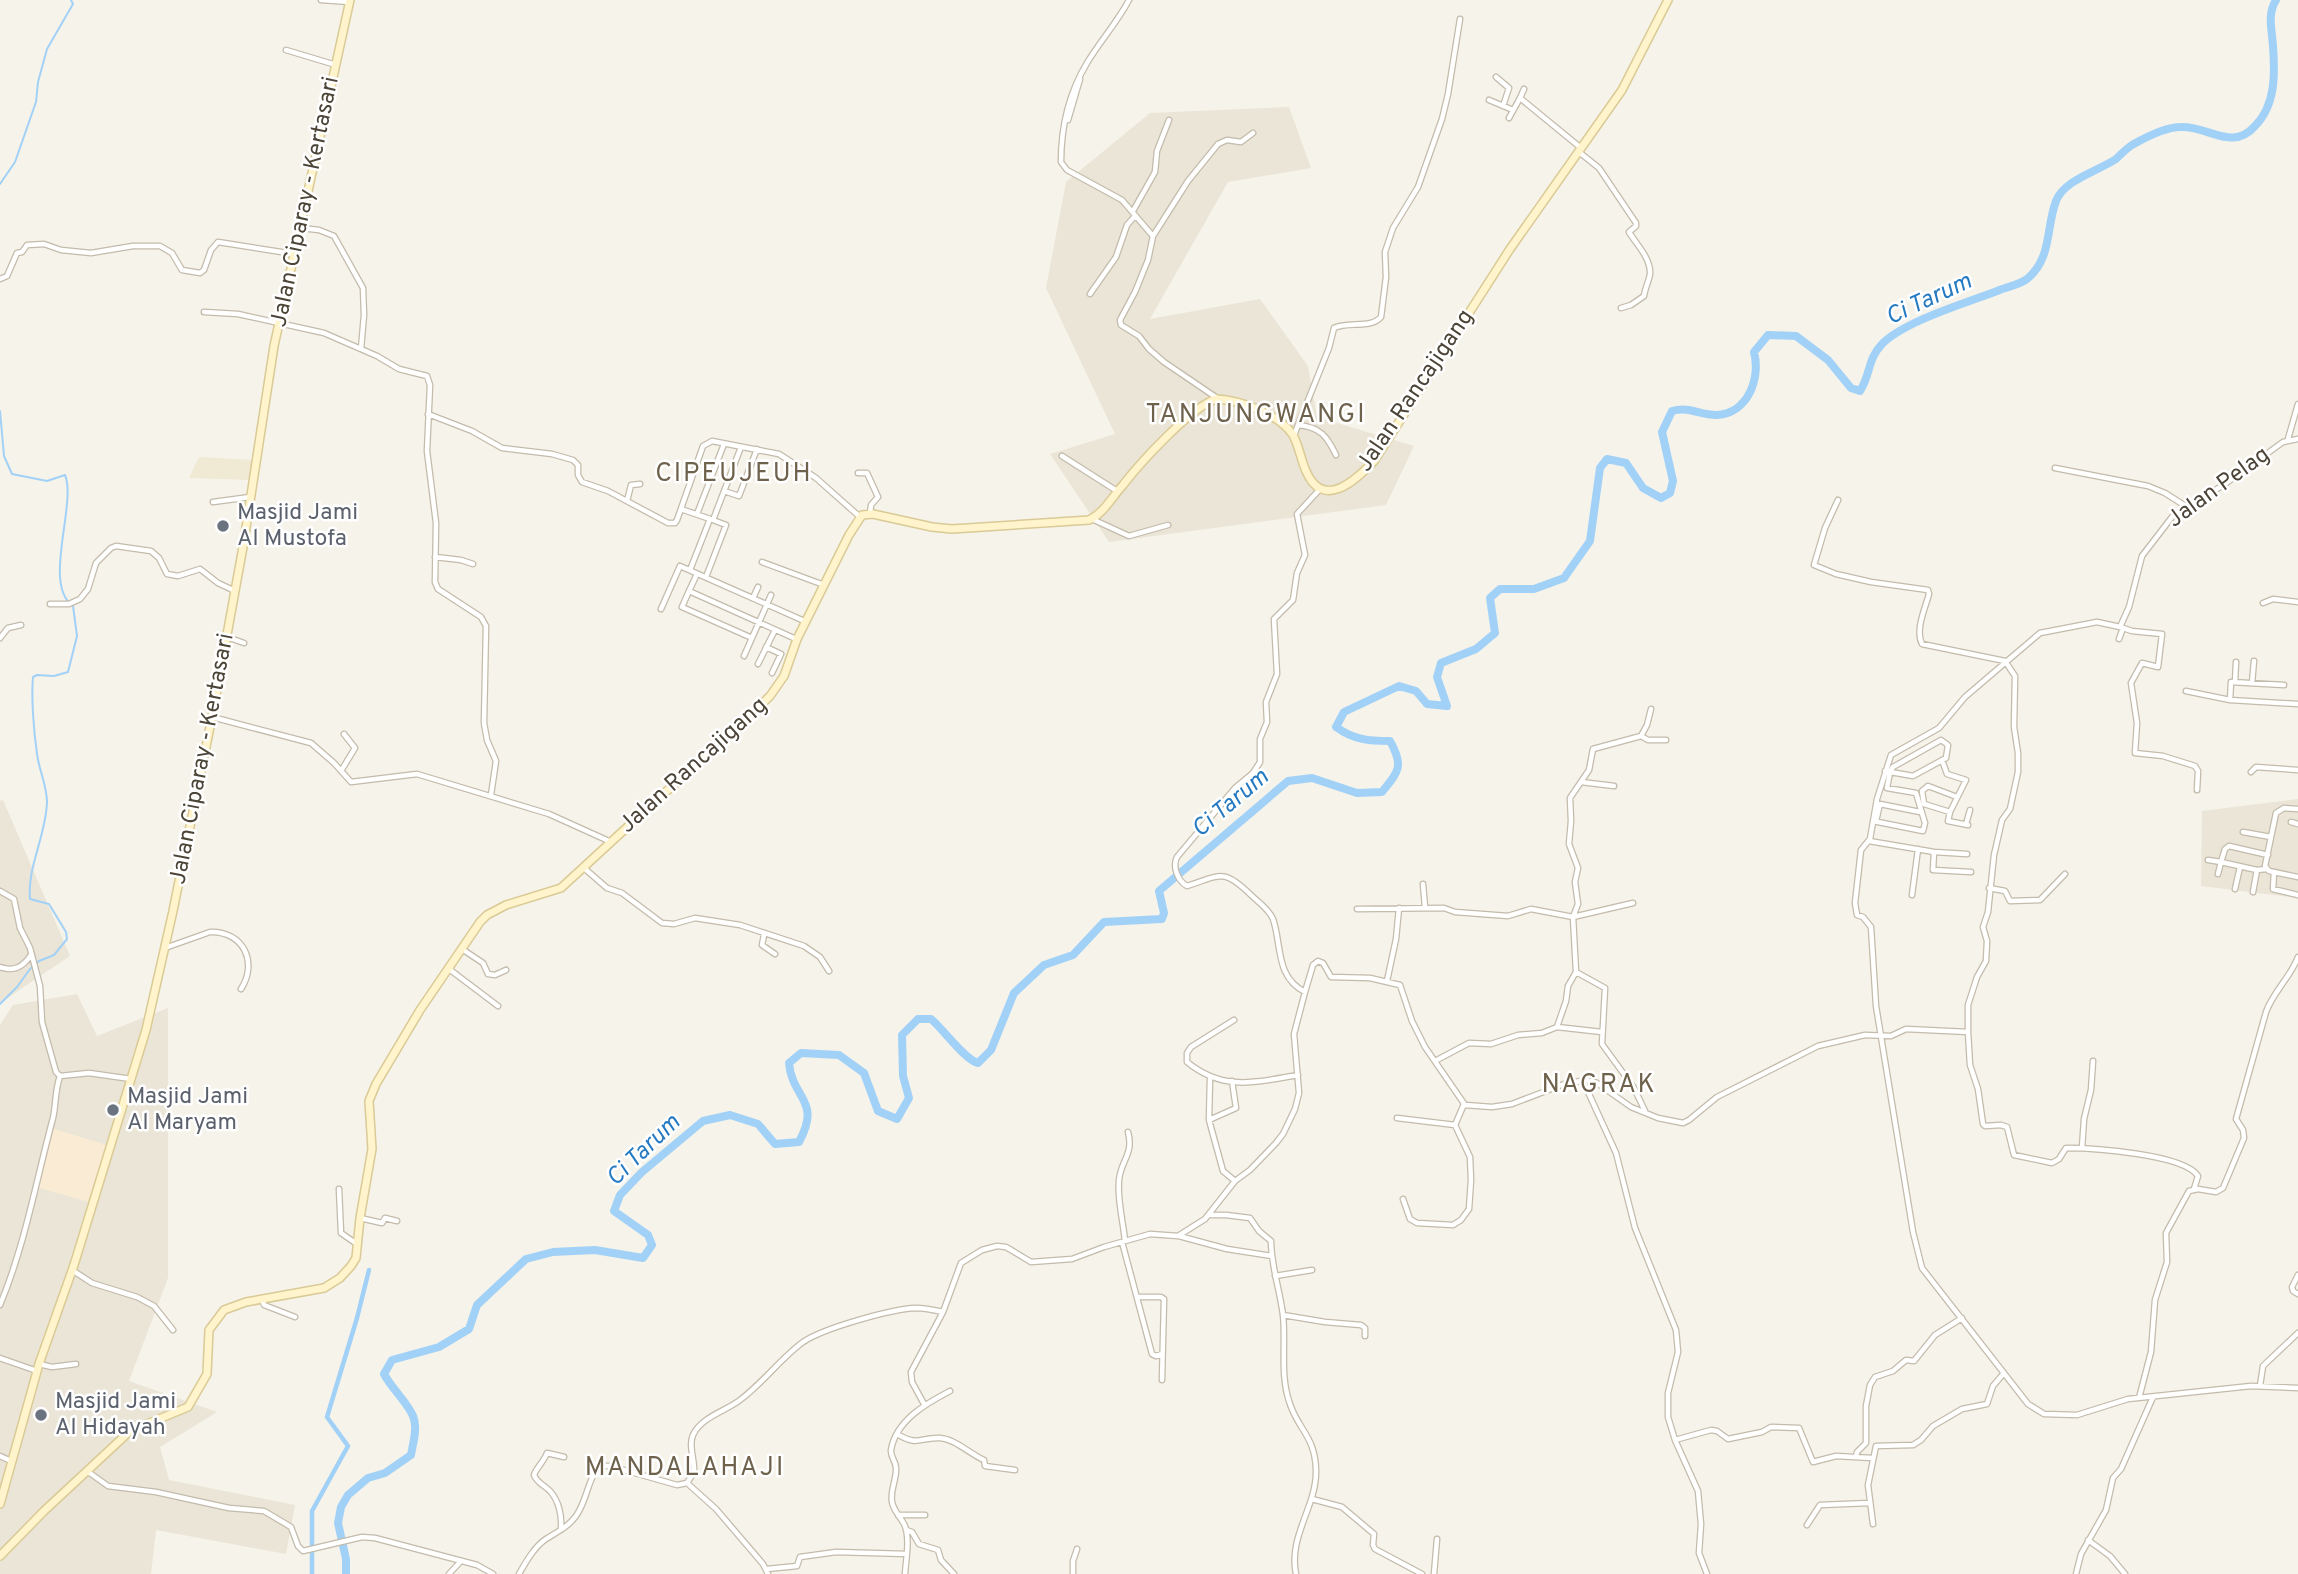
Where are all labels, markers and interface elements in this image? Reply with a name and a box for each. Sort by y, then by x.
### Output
street label: Jalan Ciparay - Kertasari [265,74,347,330]
water label: Ci Tarum [1881,267,1977,333]
street label: Jalan Rancajigang [1351,304,1481,478]
district label: TANJUNGWANGI [1145,399,1367,432]
street label: Jalan Pelag [2162,441,2276,535]
district label: CIPEUJEUH [655,458,813,491]
place label: Masjid Jami Al Mustofa [237,499,358,554]
marker: Masjid Jami Al Mustofa [215,518,231,534]
street label: Jalan Ciparay - Kertasari [164,631,242,887]
street label: Jalan Rancajigang [614,692,774,840]
water label: Ci Tarum [1186,763,1276,845]
district label: NAGRAK [1541,1069,1657,1102]
place label: Masjid Jami Al Maryam [127,1083,248,1138]
marker: Masjid Jami Al Maryam [105,1102,121,1118]
water label: Ci Tarum [601,1108,688,1194]
place label: Masjid Jami Al Hidayah [55,1388,176,1443]
marker: Masjid Jami Al Hidayah [33,1407,49,1423]
district label: MANDALAHAJI [585,1452,785,1485]

